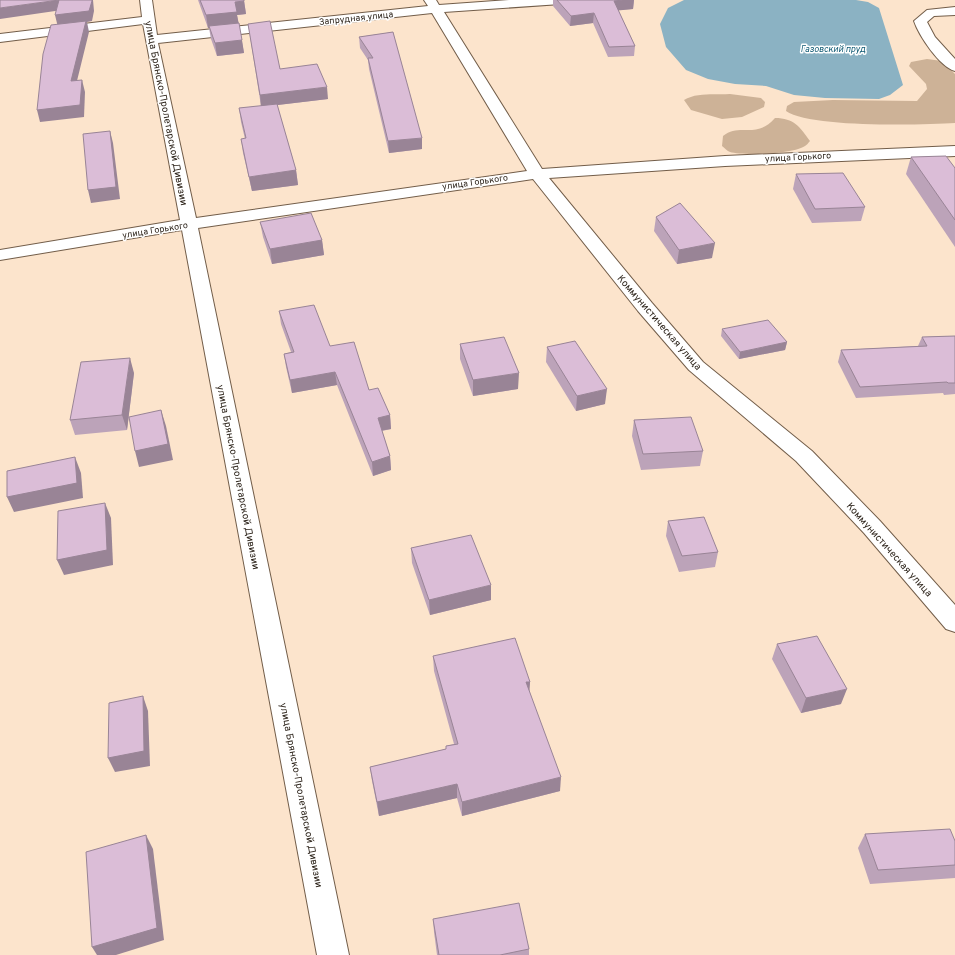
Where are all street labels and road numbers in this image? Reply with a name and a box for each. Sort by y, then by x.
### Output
street label: Запрудная улица [318,9,394,28]
street label: улица Брянско-Пролетарской Дивизии [141,20,190,207]
street label: улица Горького [765,150,831,165]
street label: улица Горького [442,172,509,193]
street label: улица Горького [122,220,189,241]
street label: Коммунистическая улица [614,272,704,373]
street label: улица Брянско-Пролетарской Дивизии [213,384,262,571]
street label: Коммунистическая улица [843,500,935,600]
street label: улица Брянско-Пролетарской Дивизии [276,702,325,889]

